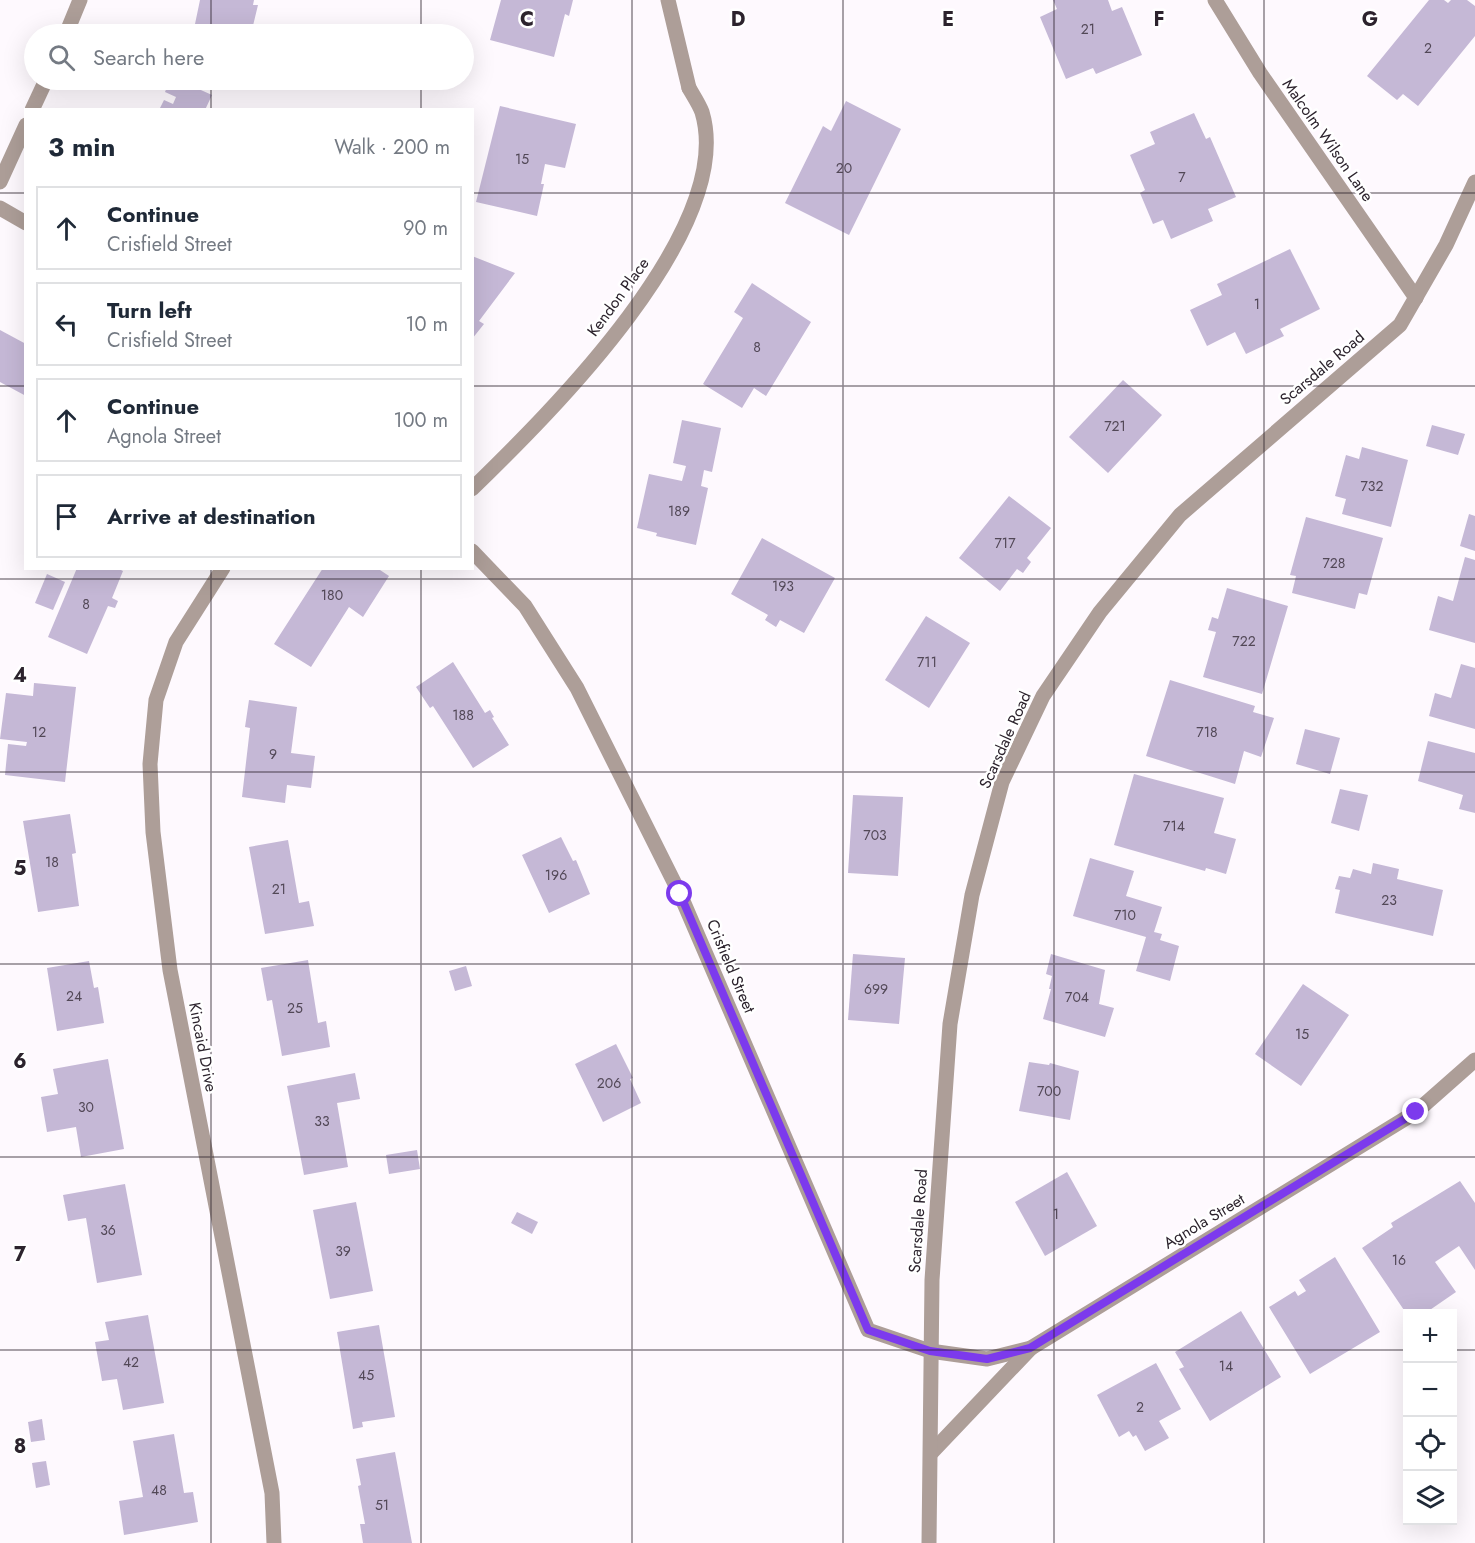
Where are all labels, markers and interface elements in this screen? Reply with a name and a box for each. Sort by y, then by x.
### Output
text: C [520,5,534,34]
text: D [731,5,745,34]
text: E [942,5,954,34]
text: F [1153,5,1165,34]
text: G [1362,5,1378,34]
house number: 21 [1081,19,1095,39]
search box [24,24,474,90]
house number: 2 [1424,38,1432,58]
icon: search [45,41,78,74]
text: Search here [93,41,204,73]
street label: Malcolm Wilson Lane [1277,74,1379,206]
text: 3 min [48,128,115,166]
text: Walk · 200 m [334,133,450,162]
house number: 15 [515,149,529,169]
house number: 20 [836,158,852,178]
house number: 7 [1178,167,1186,187]
text: Continue [107,198,199,230]
icon: ahead [50,212,83,245]
text: 90 m [403,214,448,243]
text: Crisfield Street [107,230,232,259]
street label: Kendon Place [582,253,654,341]
text: Turn left [107,294,192,326]
house number: 1 [1254,294,1260,314]
icon: left [50,308,83,341]
text: 10 m [405,310,448,339]
text: Crisfield Street [107,326,232,355]
street label: Scarsdale Road [1275,326,1369,410]
house number: 8 [753,337,761,357]
text: Continue [107,390,199,422]
icon: ahead [50,404,83,437]
text: 100 m [393,406,448,435]
house number: 721 [1104,416,1126,436]
text: Agnola Street [107,422,221,451]
house number: 732 [1361,476,1384,496]
icon: arrive [50,500,83,533]
text: Arrive at destination [107,500,316,532]
house number: 189 [668,501,690,521]
house number: 717 [995,533,1016,553]
house number: 728 [1323,553,1345,573]
house number: 193 [772,576,794,596]
house number: 180 [321,585,343,605]
house number: 8 [82,594,90,614]
house number: 722 [1232,631,1256,651]
house number: 711 [917,652,937,672]
text: 4 [13,661,27,690]
street label: Scarsdale Road [973,688,1037,792]
house number: 188 [452,705,474,725]
house number: 12 [32,722,46,742]
house number: 718 [1196,722,1218,742]
house number: 9 [269,744,277,764]
house number: 714 [1163,816,1185,836]
house number: 703 [863,825,887,845]
house number: 18 [45,852,59,872]
text: 5 [14,854,27,883]
house number: 196 [545,865,567,885]
house number: 21 [272,879,286,899]
route start [666,880,692,906]
house number: 23 [1381,890,1397,910]
house number: 710 [1114,905,1136,925]
street label: Crisfield Street [701,916,761,1017]
house number: 699 [864,979,888,999]
house number: 24 [66,986,82,1006]
house number: 704 [1065,987,1089,1007]
house number: 25 [287,998,303,1018]
street label: Kincaid Drive [183,1000,223,1094]
house number: 15 [1295,1024,1309,1044]
text: 6 [13,1047,27,1076]
house number: 206 [597,1073,621,1093]
house number: 700 [1037,1081,1061,1101]
house number: 30 [78,1097,94,1117]
route end [1402,1098,1428,1124]
house number: 33 [314,1111,330,1131]
street label: Scarsdale Road [903,1168,933,1274]
street label: Agnola Street [1159,1188,1249,1254]
house number: 1 [1053,1204,1059,1224]
house number: 36 [100,1220,116,1240]
text: 7 [14,1240,27,1269]
house number: 39 [335,1241,351,1261]
house number: 16 [1392,1250,1406,1270]
map controls [1403,1309,1457,1525]
button: + [1403,1309,1457,1363]
house number: 42 [123,1352,139,1372]
house number: 14 [1219,1356,1233,1376]
button: − [1403,1363,1457,1417]
house number: 45 [358,1365,374,1385]
house number: 2 [1136,1397,1144,1417]
button: locate [1403,1417,1457,1471]
text: 8 [14,1432,26,1461]
button: layers [1403,1471,1457,1525]
house number: 48 [151,1480,167,1500]
house number: 51 [375,1495,389,1515]

